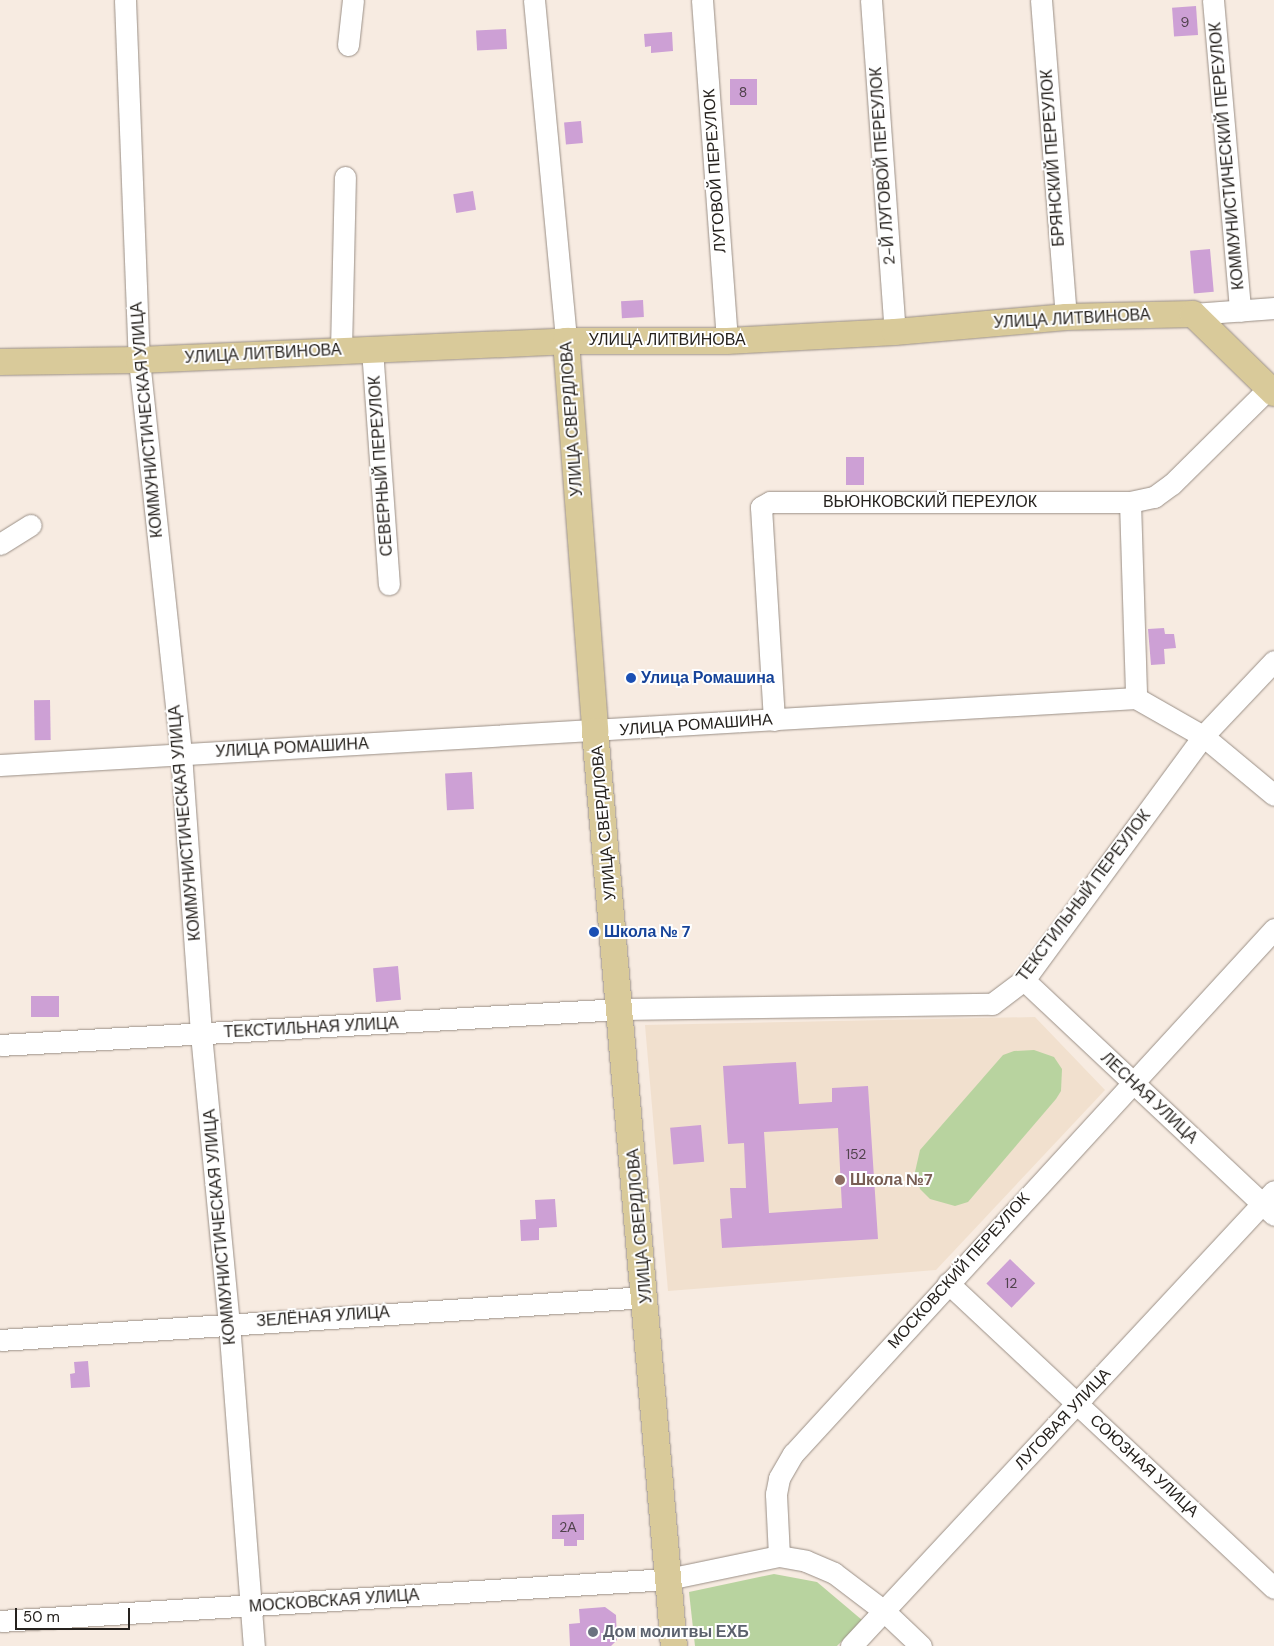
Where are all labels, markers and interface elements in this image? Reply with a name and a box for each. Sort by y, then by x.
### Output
house number: 9 [1181,14,1189,30]
street label: КОММУНИСТИЧЕСКИЙ ПЕРЕУЛОК [1206,21,1248,291]
street label: 2-Й ЛУГОВОЙ ПЕРЕУЛОК [867,66,899,266]
street label: БРЯНСКИЙ ПЕРЕУЛОК [1037,69,1069,247]
house number: 8 [739,84,747,100]
street label: ЛУГОВОЙ ПЕРЕУЛОК [700,88,730,254]
street label: КОММУНИСТИЧЕСКАЯ УЛИЦА [127,301,167,539]
street label: УЛИЦА ЛИТВИНОВА [993,305,1151,333]
street label: УЛИЦА ЛИТВИНОВА [588,330,746,350]
street label: УЛИЦА ЛИТВИНОВА [184,340,342,368]
street label: УЛИЦА СВЕРДЛОВА [557,341,587,497]
street label: СЕВЕРНЫЙ ПЕРЕУЛОК [365,375,397,557]
street label: ВЬЮНКОВСКИЙ ПЕРЕУЛОК [823,492,1037,512]
place label: Улица Ромашина [641,668,775,688]
marker: Улица Ромашина [625,672,637,684]
street label: КОММУНИСТИЧЕСКАЯ УЛИЦА [165,704,205,942]
street label: УЛИЦА РОМАШИНА [619,710,773,740]
street label: УЛИЦА РОМАШИНА [215,734,369,762]
street label: УЛИЦА СВЕРДЛОВА [588,745,620,901]
street label: ТЕКСТИЛЬНЫЙ ПЕРЕУЛОК [1013,806,1155,986]
place label: Школа № 7 [604,922,690,942]
marker: Школа № 7 [588,926,600,938]
street label: ТЕКСТИЛЬНАЯ УЛИЦА [223,1014,399,1042]
street label: ЛЕСНАЯ УЛИЦА [1097,1048,1201,1148]
street label: КОММУНИСТИЧЕСКАЯ УЛИЦА [200,1108,240,1346]
house number: 152 [846,1146,866,1162]
street label: УЛИЦА СВЕРДЛОВА [624,1148,656,1304]
place label: Школа №7 [850,1170,933,1190]
marker: Школа №7 [834,1174,846,1186]
street label: МОСКОВСКИЙ ПЕРЕУЛОК [884,1189,1034,1353]
house number: 12 [1005,1275,1017,1291]
street label: ЗЕЛЁНАЯ УЛИЦА [256,1303,390,1331]
street label: ЛУГОВАЯ УЛИЦА [1011,1364,1115,1474]
street label: СОЮЗНАЯ УЛИЦА [1086,1411,1202,1521]
house number: 2А [559,1519,577,1535]
street label: МОСКОВСКАЯ УЛИЦА [248,1585,420,1617]
scale bar [18,1598,132,1630]
text: 50 m [23,1607,60,1627]
place label: Дом молитвы ЕХБ [603,1622,749,1642]
marker: Дом молитвы ЕХБ [587,1626,599,1638]

